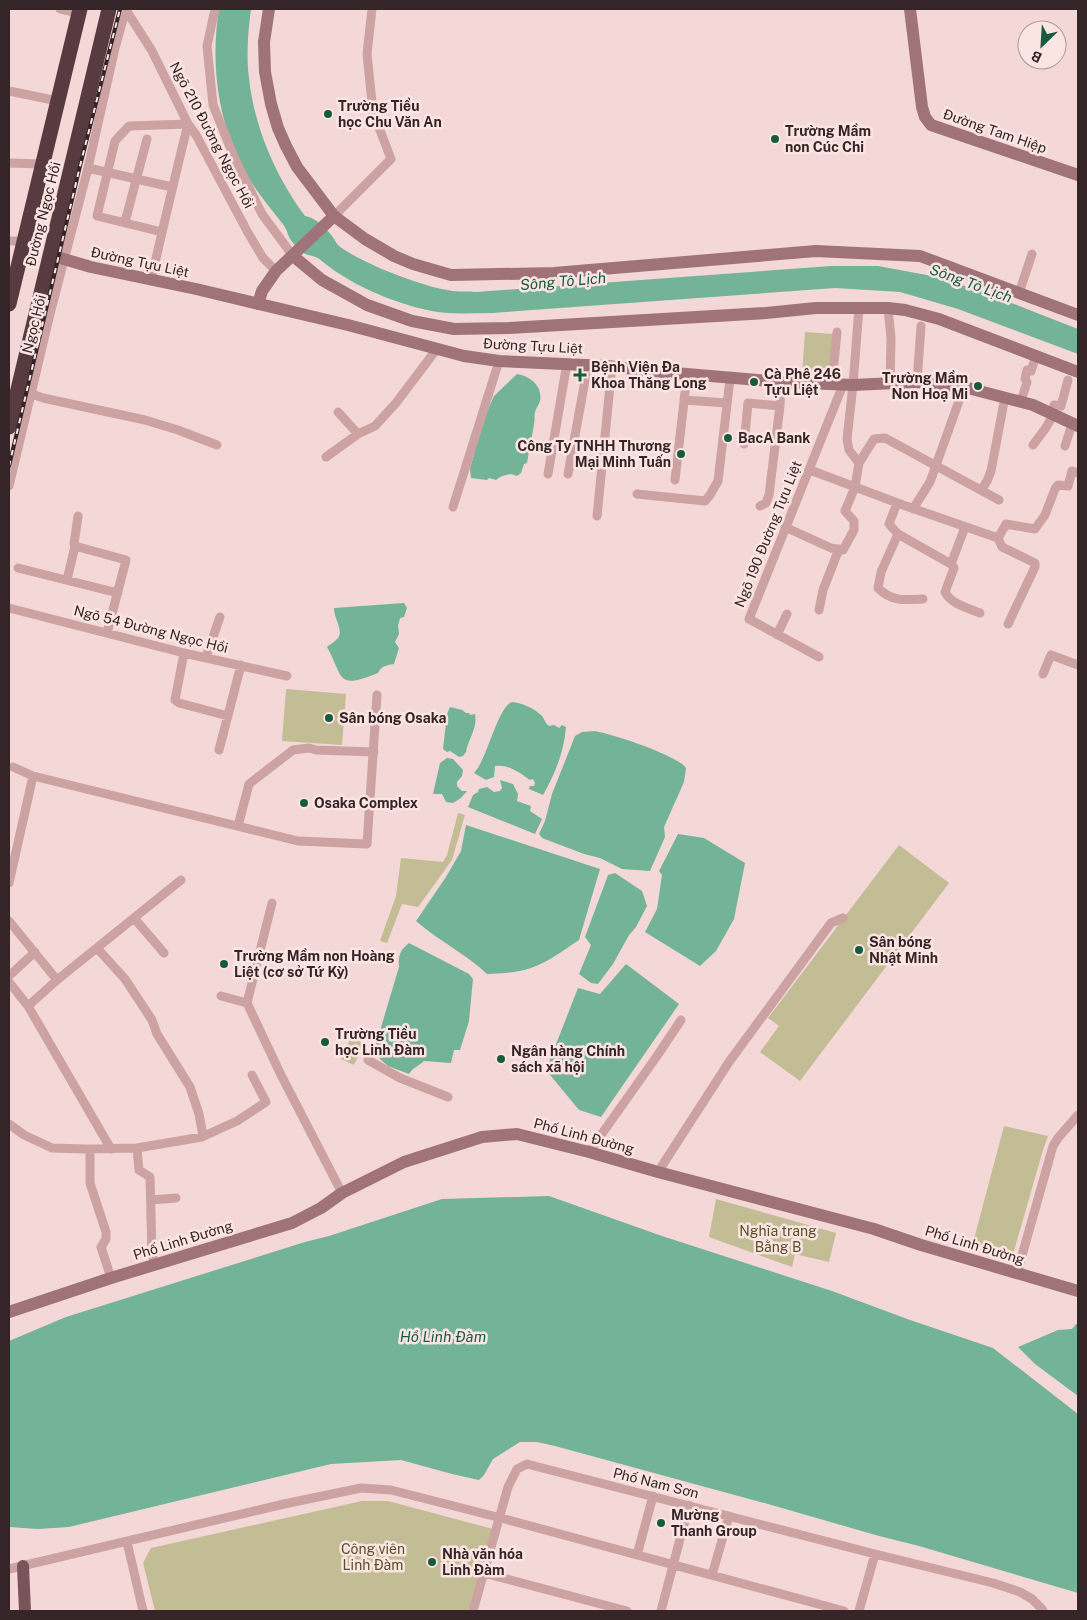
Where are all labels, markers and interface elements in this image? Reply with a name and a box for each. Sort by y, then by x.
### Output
north arrow [1017,20,1067,70]
text: B [1029,48,1044,66]
street label: Ngõ 210 Đường Ngọc Hồi [167,59,257,211]
place label: Trường Tiểu học Chu Văn An [338,97,442,130]
street label: Đường Tam Hiệp [941,106,1049,156]
marker: Trường Tiểu học Chu Văn An [322,108,334,120]
place label: Trường Mầm non Cúc Chi [785,123,871,155]
marker: Trường Mầm non Cúc Chi [769,133,781,145]
street label: Đường Ngọc Hồi [22,160,64,268]
street label: Đường Tựu Liệt [89,244,191,280]
water label: Sông Tô Lịch [928,260,1014,306]
water label: Sông Tô Lịch [519,269,607,293]
street label: Ngọc Hồi [19,293,49,355]
street label: Đường Tựu Liệt [483,335,583,357]
place label: Bệnh Viện Đa Khoa Thăng Long [591,359,707,391]
place label: Cà Phê 246 Tựu Liệt [764,366,841,398]
marker: Bệnh Viện Đa Khoa Thăng Long [573,368,587,382]
place label: Trường Mầm Non Hoạ Mi [882,370,968,402]
marker: Cà Phê 246 Tựu Liệt [748,376,760,388]
marker: Trường Mầm Non Hoạ Mi [972,380,984,392]
place label: BacA Bank [738,430,810,446]
marker: BacA Bank [722,432,734,444]
place label: Công Ty TNHH Thương Mại Minh Tuấn [517,438,671,470]
marker: Công Ty TNHH Thương Mại Minh Tuấn [675,448,687,460]
street label: Ngõ 190 Đường Tựu Liệt [731,458,805,610]
street label: Ngõ 54 Đường Ngọc Hồi [72,602,230,656]
place label: Sân bóng Osaka [339,710,447,726]
marker: Sân bóng Osaka [323,712,335,724]
place label: Osaka Complex [314,795,418,811]
marker: Osaka Complex [298,797,310,809]
place label: Sân bóng Nhật Minh [869,934,938,966]
marker: Sân bóng Nhật Minh [853,944,865,956]
place label: Trường Mầm non Hoàng Liệt (cơ sở Tứ Kỳ) [234,948,395,980]
marker: Trường Mầm non Hoàng Liệt (cơ sở Tứ Kỳ) [218,958,230,970]
place label: Trường Tiểu học Linh Đàm [335,1025,425,1058]
marker: Trường Tiểu học Linh Đàm [319,1036,331,1048]
place label: Ngân hàng Chính sách xã hội [511,1043,625,1075]
marker: Ngân hàng Chính sách xã hội [495,1053,507,1065]
street label: Phố Linh Đường [532,1115,636,1157]
street label: Phố Linh Đường [131,1217,235,1263]
street label: Phố Linh Đường [923,1222,1027,1268]
park label: Nghĩa trang Bằng B [739,1223,817,1255]
water label: Hồ Linh Đàm [400,1328,486,1345]
street label: Phố Nam Sơn [611,1465,701,1501]
place label: Mường Thanh Group [671,1507,757,1539]
marker: Mường Thanh Group [655,1517,667,1529]
park label: Công viên Linh Đàm [341,1541,405,1573]
place label: Nhà văn hóa Linh Đàm [442,1546,523,1578]
marker: Nhà văn hóa Linh Đàm [426,1556,438,1568]

